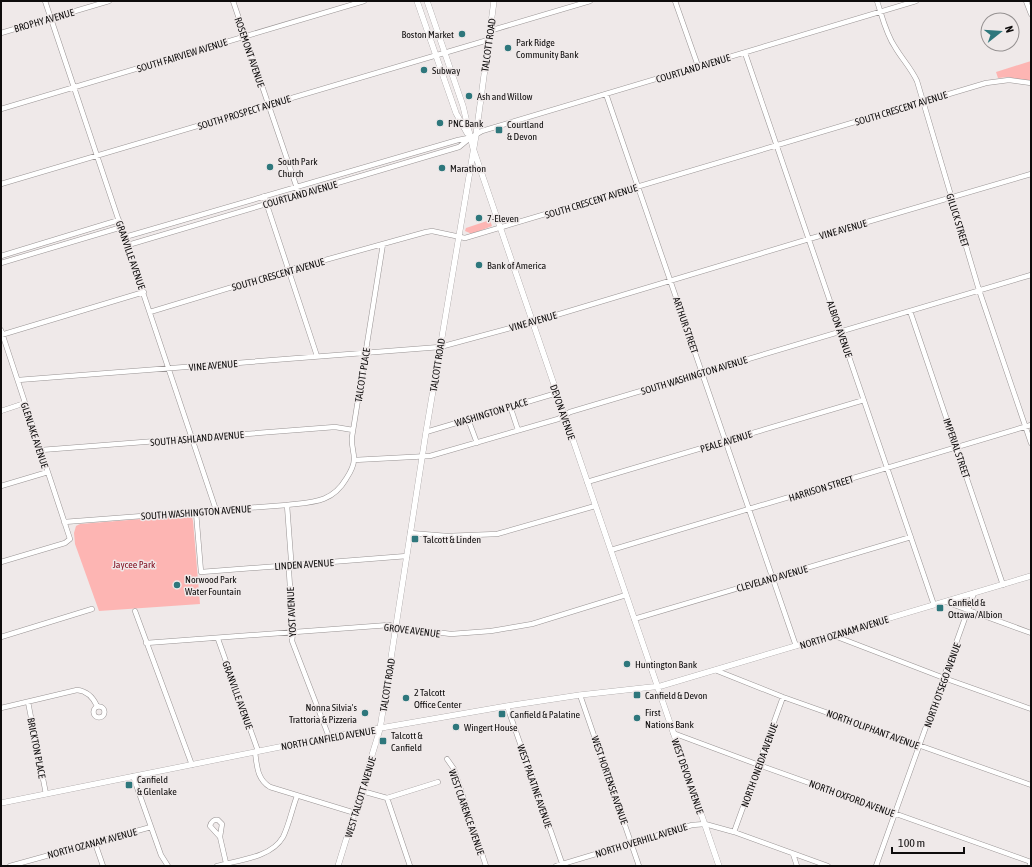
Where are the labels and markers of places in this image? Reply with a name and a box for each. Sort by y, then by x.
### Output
place label: Boston Market [401,29,454,40]
marker: Boston Market [457,29,467,39]
place label: Park Ridge Community Bank [516,37,579,60]
marker: Park Ridge Community Bank [503,43,513,53]
marker: Subway [419,65,429,75]
place label: Subway [432,65,460,76]
marker: Ash and Willow [464,91,474,101]
place label: Ash and Willow [477,91,533,102]
marker: PNC Bank [435,118,445,128]
place label: PNC Bank [448,118,484,129]
place label: Courtland & Devon [507,119,544,142]
marker: Courtland & Devon [494,125,504,135]
place label: South Park Church [278,156,318,179]
marker: South Park Church [265,162,275,172]
marker: Marathon [437,163,447,173]
place label: Marathon [450,163,486,174]
marker: 7-Eleven [474,213,484,223]
place label: 7-Eleven [487,213,519,224]
marker: Bank of America [474,260,484,270]
place label: Bank of America [487,260,546,271]
marker: Talcott & Linden [410,534,420,544]
place label: Talcott & Linden [423,534,481,545]
place label: Norwood Park Water Fountain [185,574,241,597]
marker: Norwood Park Water Fountain [172,580,182,590]
place label: Canfield & Ottawa/Albion [948,597,1002,620]
marker: Canfield & Ottawa/Albion [935,603,945,613]
marker: Huntington Bank [622,659,632,669]
place label: Huntington Bank [635,659,698,670]
place label: 2 Talcott Office Center [414,687,462,710]
marker: Canfield & Devon [632,690,642,700]
place label: Canfield & Devon [645,690,708,701]
marker: 2 Talcott Office Center [401,693,411,703]
place label: Nonna Silvia's Trattoria & Pizzeria [289,702,357,725]
place label: First Nations Bank [645,707,694,730]
marker: Nonna Silvia's Trattoria & Pizzeria [360,708,370,718]
marker: Canfield & Palatine [497,709,507,719]
place label: Canfield & Palatine [510,709,581,720]
marker: First Nations Bank [632,713,642,723]
marker: Wingert House [451,722,461,732]
place label: Wingert House [464,722,518,733]
place label: Talcott & Canfield [391,730,423,753]
marker: Talcott & Canfield [378,736,388,746]
place label: Canfield & Glenlake [137,774,177,797]
marker: Canfield & Glenlake [124,780,134,790]

